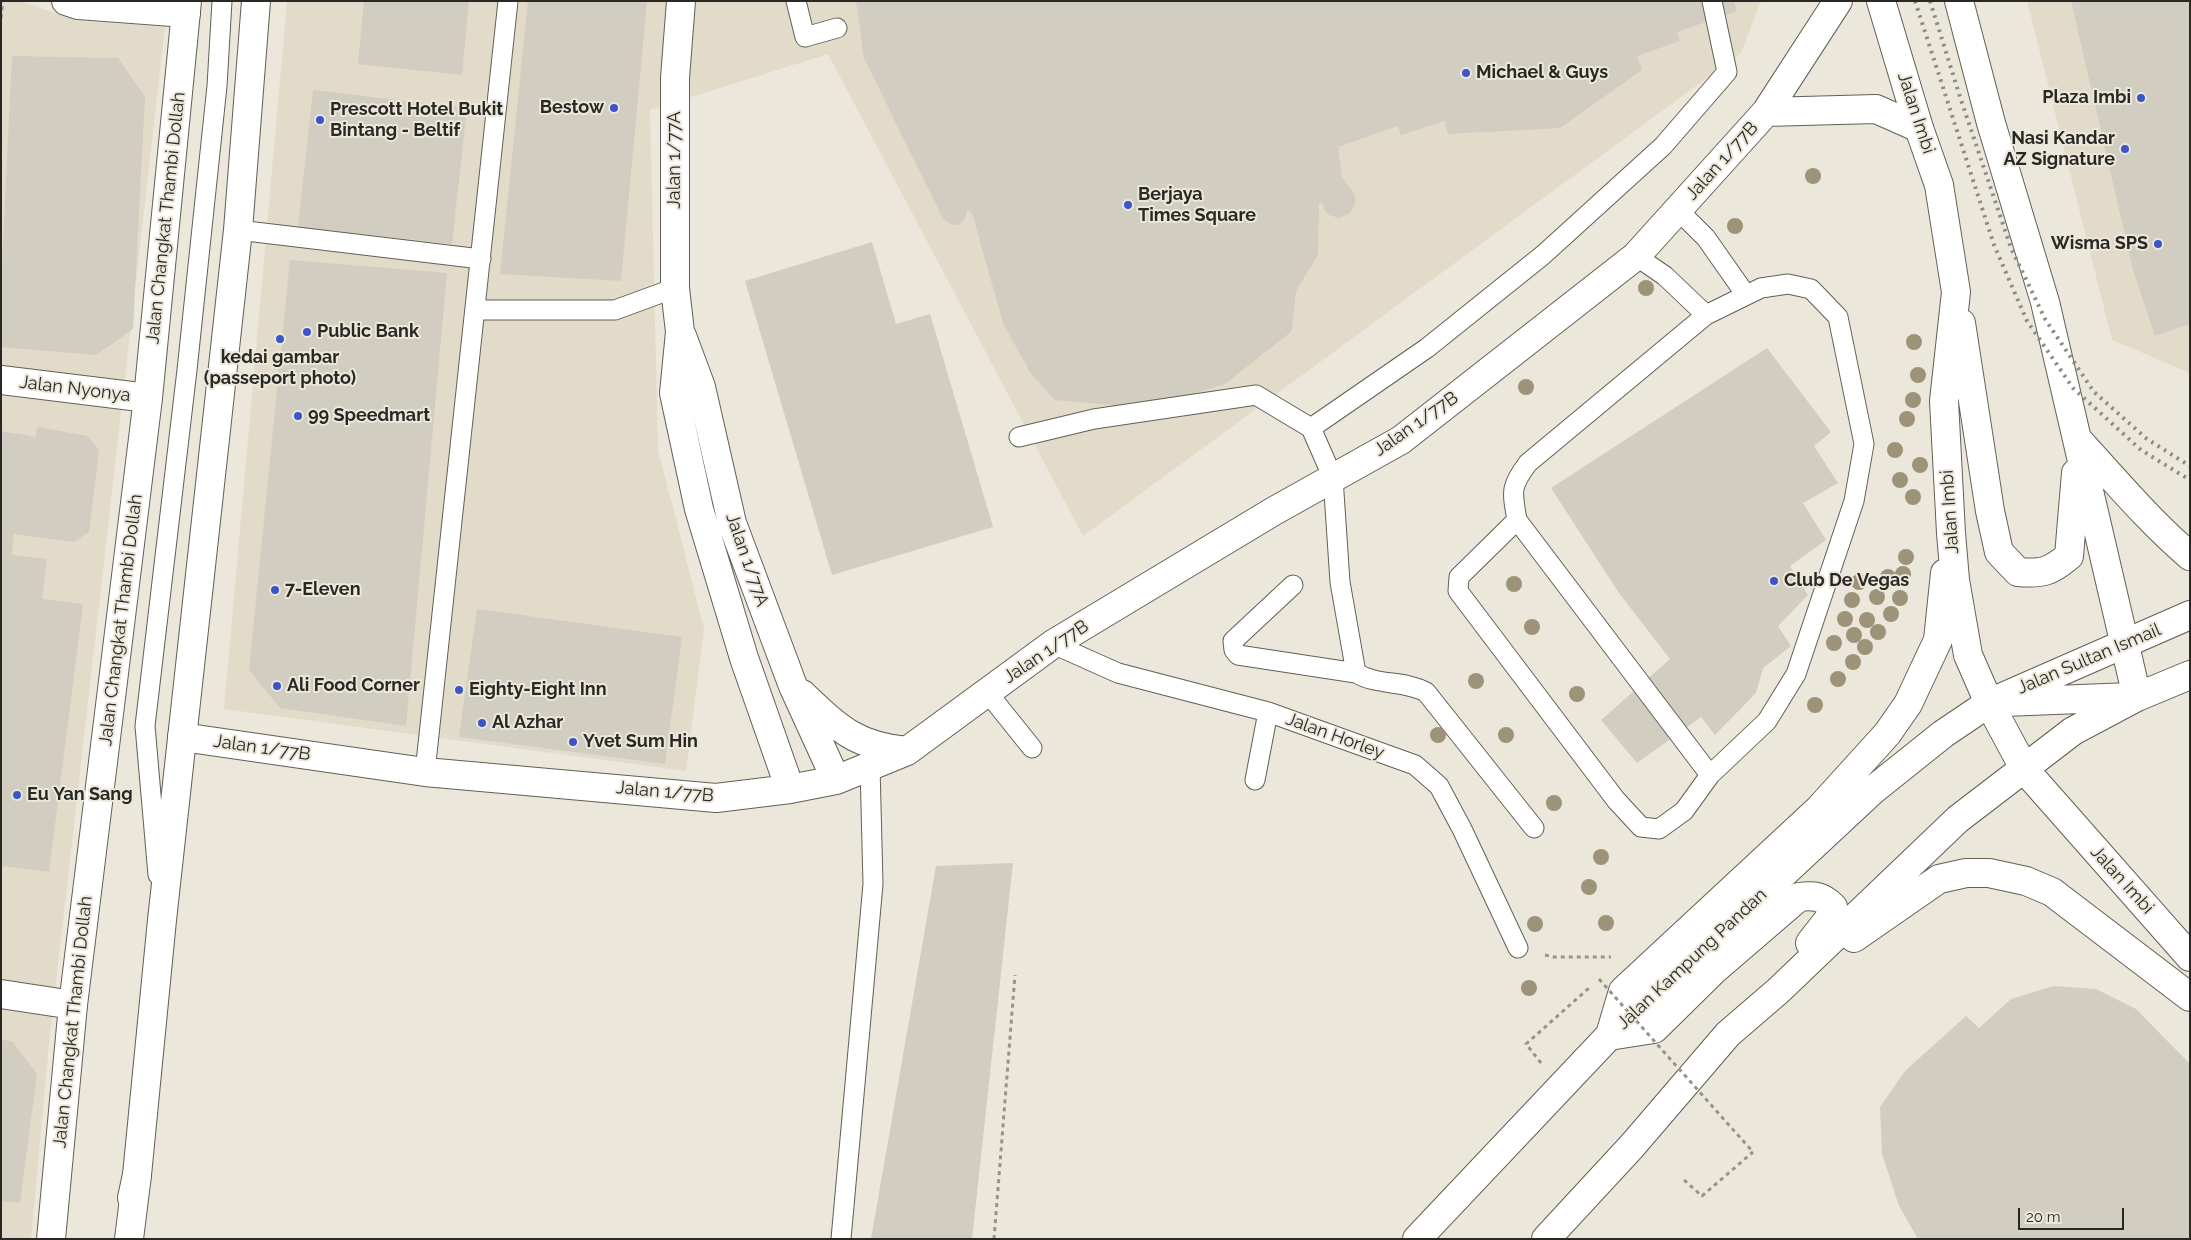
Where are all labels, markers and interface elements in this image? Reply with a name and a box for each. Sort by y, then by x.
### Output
place label: Michael & Guys [1476,62,1608,84]
marker: Michael & Guys [1460,67,1472,79]
street label: Jalan Imbi [1893,70,1939,156]
place label: Plaza Imbi [2042,87,2131,109]
street label: Jalan Changkat Thambi Dollah [142,91,190,345]
marker: Plaza Imbi [2135,92,2147,104]
place label: Bestow [540,97,604,119]
place label: Prescott Hotel Bukit Bintang - Beltif [330,99,503,142]
marker: Bestow [608,102,620,114]
street label: Jalan 1/77A [664,111,686,209]
marker: Prescott Hotel Bukit Bintang - Beltif [314,114,326,126]
street label: Jalan 1/77B [1681,117,1763,205]
place label: Nasi Kandar AZ Signature [2003,128,2115,170]
marker: Nasi Kandar AZ Signature [2119,143,2131,155]
place label: Berjaya Times Square [1138,184,1256,226]
marker: Berjaya Times Square [1122,199,1134,211]
place label: Wisma SPS [2051,233,2148,255]
marker: Wisma SPS [2152,238,2164,250]
place label: Public Bank [317,321,419,343]
marker: Public Bank [301,326,313,338]
marker: kedai gambar (passeport photo) [274,333,286,345]
place label: kedai gambar (passeport photo) [204,347,356,389]
street label: Jalan Nyonya [18,371,132,407]
street label: Jalan 1/77B [1370,387,1462,461]
place label: 99 Speedmart [308,405,430,427]
marker: 99 Speedmart [292,410,304,422]
street label: Jalan Imbi [1936,469,1964,555]
street label: Jalan Changkat Thambi Dollah [95,493,147,747]
street label: Jalan 1/77A [721,510,773,610]
place label: Club De Vegas [1784,570,1909,592]
marker: Club De Vegas [1768,575,1780,587]
place label: 7-Eleven [285,579,361,601]
marker: 7-Eleven [269,584,281,596]
street label: Jalan 1/77B [999,616,1093,688]
street label: Jalan Sultan Ismail [2014,619,2164,699]
place label: Ali Food Corner [287,675,420,697]
place label: Eighty-Eight Inn [469,679,607,701]
marker: Ali Food Corner [271,680,283,692]
marker: Eighty-Eight Inn [453,684,465,696]
street label: Jalan Horley [1283,708,1387,764]
place label: Al Azhar [492,712,563,734]
marker: Al Azhar [476,717,488,729]
street label: Jalan 1/77B [212,730,312,766]
place label: Yvet Sum Hin [583,731,698,753]
marker: Yvet Sum Hin [567,736,579,748]
street label: Jalan 1/77B [615,777,715,807]
place label: Eu Yan Sang [27,784,133,806]
marker: Eu Yan Sang [11,789,23,801]
street label: Jalan Imbi [2086,842,2158,918]
street label: Jalan Kampung Pandan [1613,884,1771,1034]
street label: Jalan Changkat Thambi Dollah [49,895,97,1149]
scale bar [2021,1198,2127,1230]
text: 20 m [2026,1208,2061,1226]

